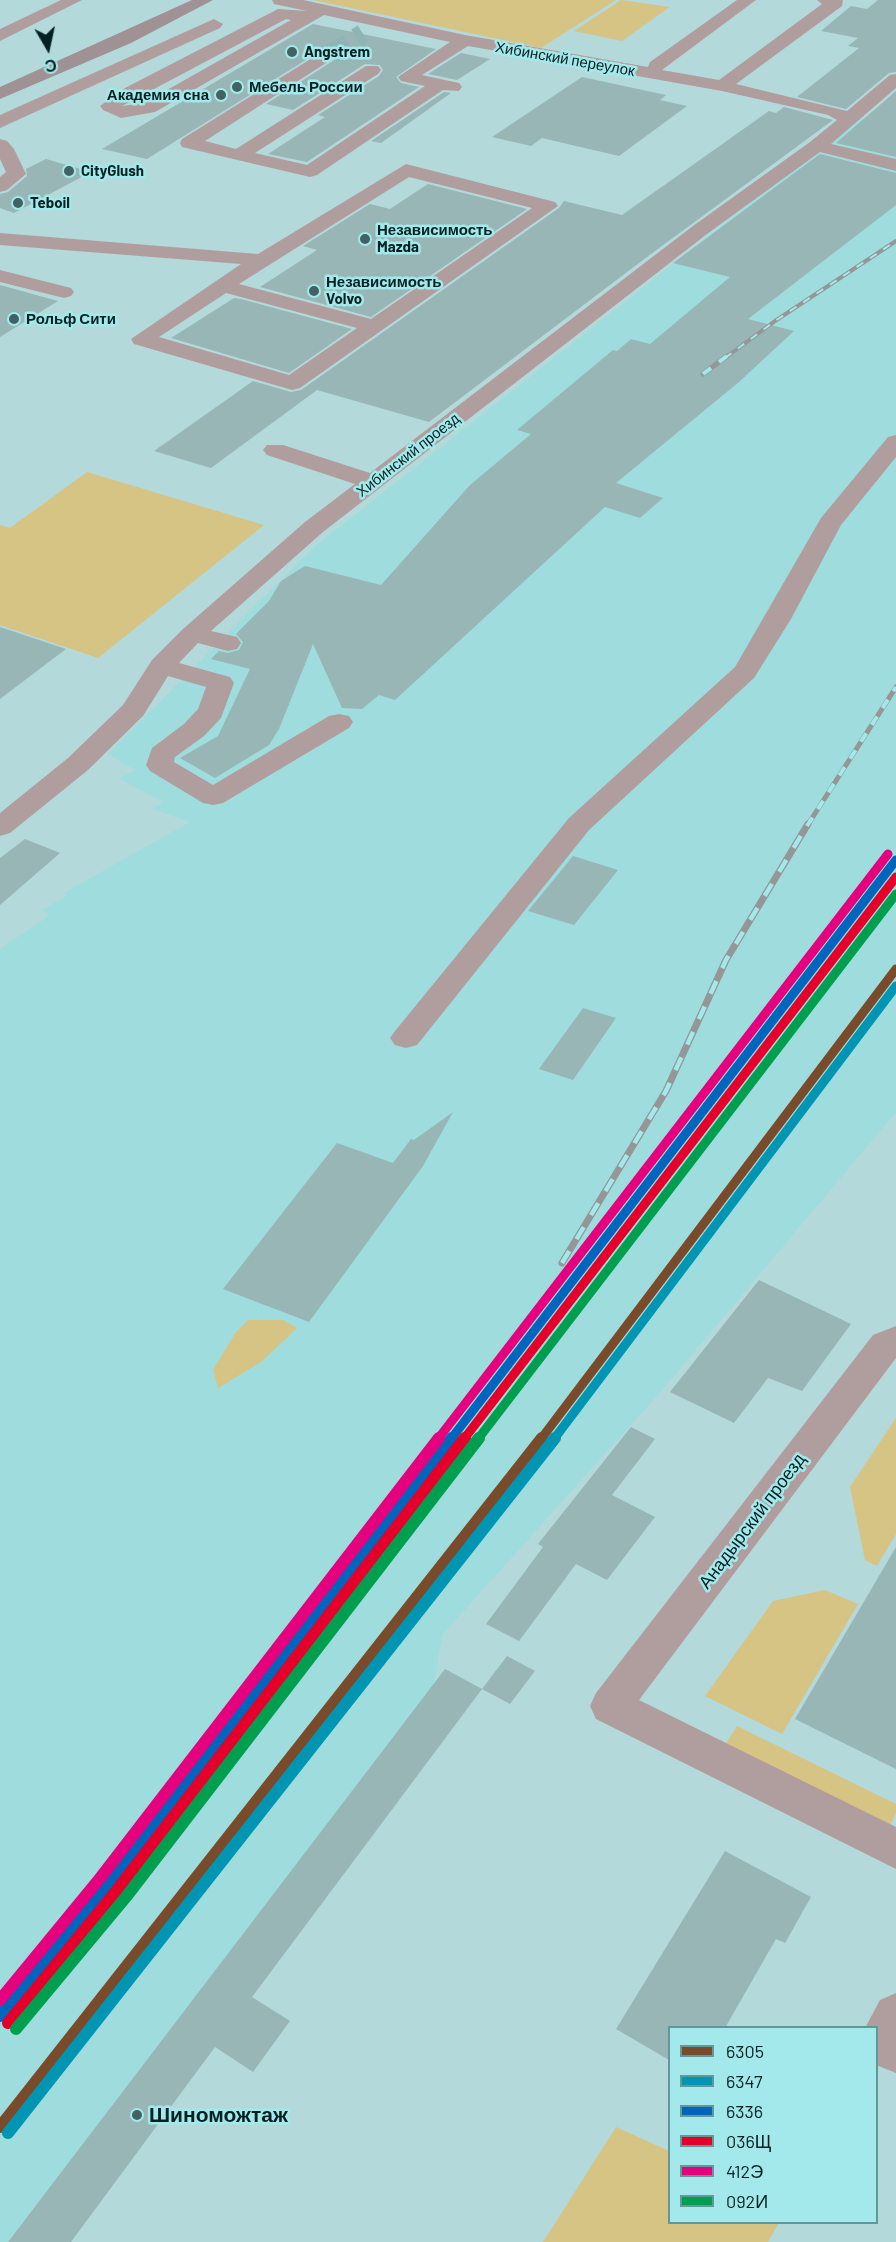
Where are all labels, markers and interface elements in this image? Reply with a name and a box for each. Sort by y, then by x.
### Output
north arrow [18,18,78,78]
street label: Хибинский переулок [494,38,636,80]
place label: Angstrem [304,43,370,61]
marker: Angstrem [285,45,299,59]
text: С [44,56,58,77]
place label: Мебель России [249,78,363,96]
marker: Мебель России [230,80,244,94]
place label: Академия сна [107,86,209,104]
marker: Академия сна [214,88,228,102]
place label: CityGlush [81,162,144,180]
marker: CityGlush [62,164,76,178]
place label: Teboil [30,194,70,212]
marker: Teboil [11,196,25,210]
place label: Независимость Mazda [377,221,493,256]
marker: Независимость Mazda [358,232,372,246]
place label: Независимость Volvo [326,273,442,308]
marker: Независимость Volvo [307,284,321,298]
place label: Рольф Сити [26,310,116,328]
marker: Рольф Сити [7,312,21,326]
street label: Хибинский проезд [353,409,463,501]
street label: Анадырский проезд [694,1449,810,1593]
legend [668,2026,878,2224]
text: 6305 [726,2040,764,2062]
text: 6347 [726,2070,762,2092]
text: 6336 [726,2100,763,2122]
place label: Шиноможтаж [149,2102,288,2128]
marker: Шиноможтаж [130,2108,144,2122]
text: 036Щ [726,2130,772,2152]
text: 412Э [726,2160,763,2182]
text: 092И [726,2190,768,2212]

